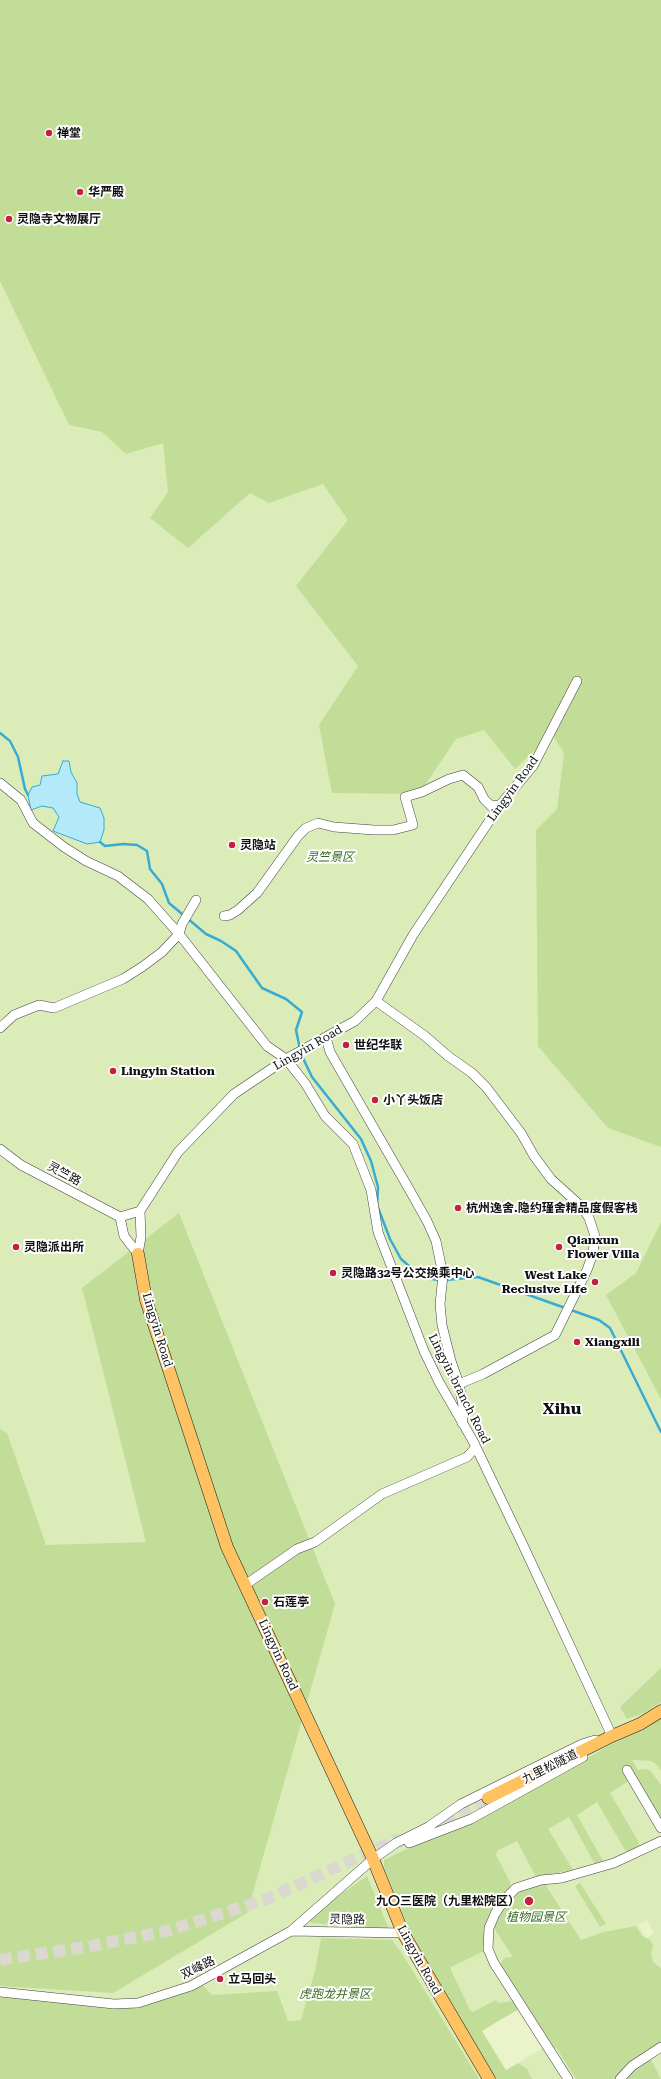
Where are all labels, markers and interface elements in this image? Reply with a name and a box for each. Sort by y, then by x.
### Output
place label: 禅堂 [57,126,81,140]
marker: 禅堂 [44,128,54,138]
place label: 华严殿 [88,185,124,199]
marker: 华严殿 [75,187,85,197]
place label: 灵隐寺文物展厅 [17,212,101,226]
marker: 灵隐寺文物展厅 [4,214,14,224]
street label: Lingyin Road [485,754,541,824]
place label: 灵隐站 [240,838,276,852]
marker: 灵隐站 [227,840,237,850]
park label: 灵竺景区 [306,850,354,864]
street label: Lingyin Road [271,1022,345,1074]
place label: 世纪华联 [354,1038,402,1052]
marker: 世纪华联 [341,1040,351,1050]
place label: Lingyin Station [121,1064,215,1078]
marker: Lingyin Station [108,1066,118,1076]
place label: 小丫头饭店 [383,1093,443,1107]
marker: 小丫头饭店 [370,1095,380,1105]
street label: 灵竺路 [45,1159,83,1189]
place label: 杭州逸舍.隐约瑾舍精品度假客栈 [466,1201,638,1215]
marker: 杭州逸舍.隐约瑾舍精品度假客栈 [453,1203,463,1213]
place label: Qianxun Flower Villa [567,1233,639,1261]
place label: 灵隐派出所 [24,1240,84,1254]
marker: 灵隐派出所 [11,1242,21,1252]
marker: Qianxun Flower Villa [554,1242,564,1252]
place label: 灵隐路32号公交换乘中心 [341,1266,474,1280]
marker: 灵隐路32号公交换乘中心 [328,1268,338,1278]
place label: West Lake Reclusive Life [502,1268,587,1296]
marker: West Lake Reclusive Life [590,1277,600,1287]
street label: Lingyin Road [139,1291,175,1369]
street label: Lingyin branch Road [425,1332,493,1446]
place label: Xiangxili [585,1335,640,1349]
marker: Xiangxili [572,1337,582,1347]
district label: Xihu [543,1399,581,1419]
place label: 石莲亭 [273,1595,309,1609]
marker: 石莲亭 [260,1597,270,1607]
street label: Lingyin Road [255,1617,301,1693]
street label: 九里松隧道 [520,1747,580,1787]
place label: 九〇三医院（九里松院区） [376,1894,520,1908]
marker: 九〇三医院（九里松院区） [523,1895,535,1907]
park label: 植物园景区 [506,1910,566,1924]
street label: 灵隐路 [329,1912,365,1928]
street label: Lingyin Road [394,1923,444,1997]
street label: 双峰路 [179,1954,217,1982]
place label: 立马回头 [228,1972,276,1986]
marker: 立马回头 [215,1974,225,1984]
park label: 虎跑龙井景区 [299,1987,371,2001]

